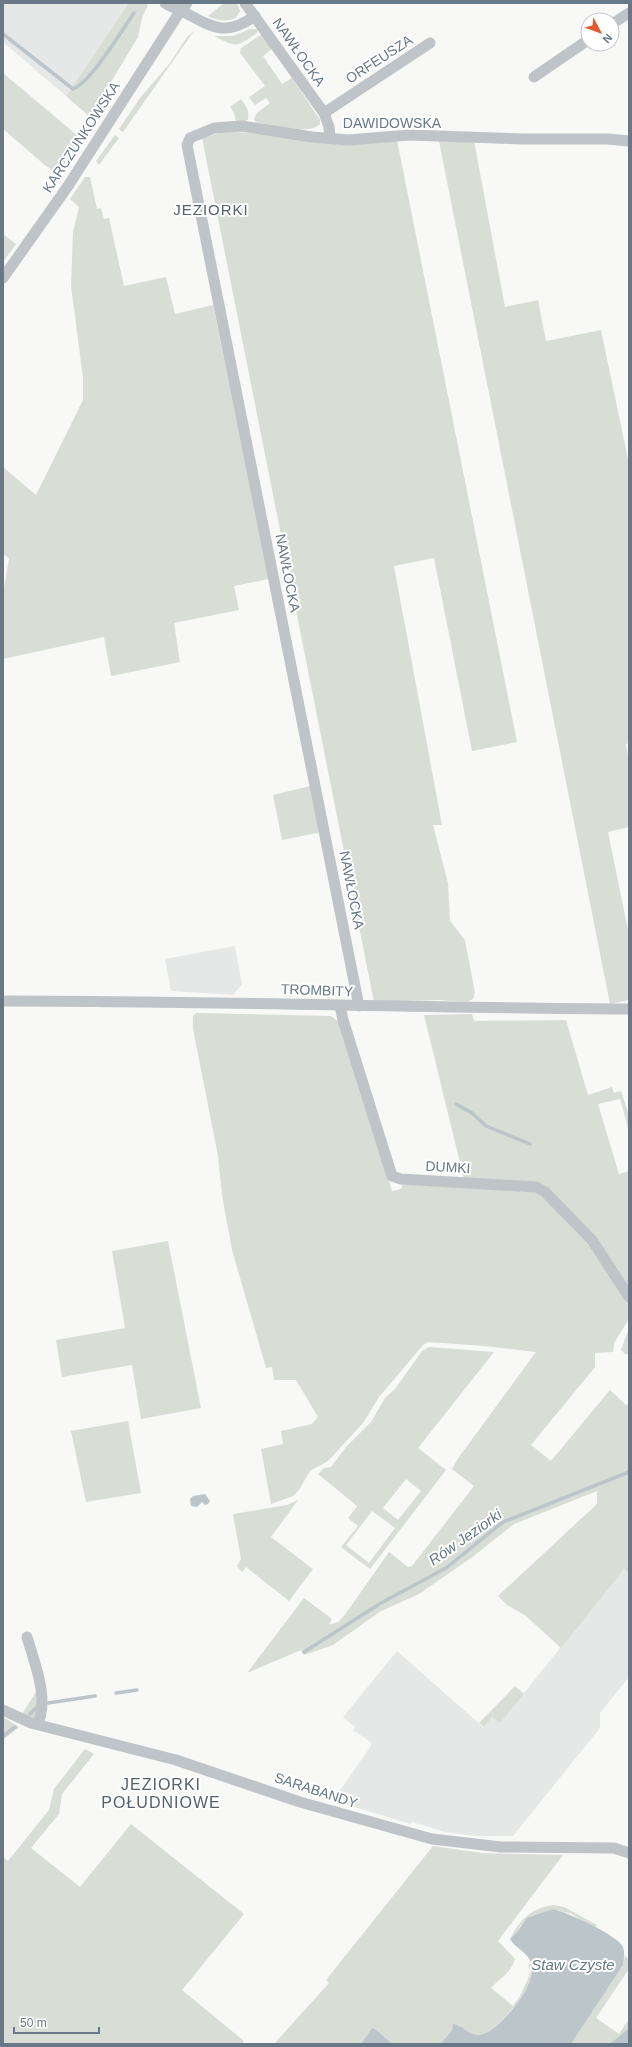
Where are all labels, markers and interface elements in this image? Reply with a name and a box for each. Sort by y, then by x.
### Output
north arrow [580,12,620,52]
street label: NAWŁOCKA [270,15,329,90]
street label: ORFEUSZA [343,31,416,86]
text: N [600,32,615,46]
street label: KARCZUNKOWSKA [39,78,123,196]
street label: DAWIDOWSKA [343,115,442,131]
district label: JEZIORKI [173,201,249,218]
street label: NAWŁOCKA [273,532,304,614]
street label: NAWŁOCKA [337,849,368,931]
street label: TROMBITY [281,981,354,999]
street label: DUMKI [425,1158,471,1176]
water label: Rów Jeziorki [425,1505,505,1568]
street label: SARABANDY [272,1769,360,1811]
district label: JEZIORKI POŁUDNIOWE [101,1776,221,1811]
water label: Staw Czyste [531,1956,615,1973]
scale bar [14,2009,99,2035]
text: 50 m [20,2016,47,2030]

